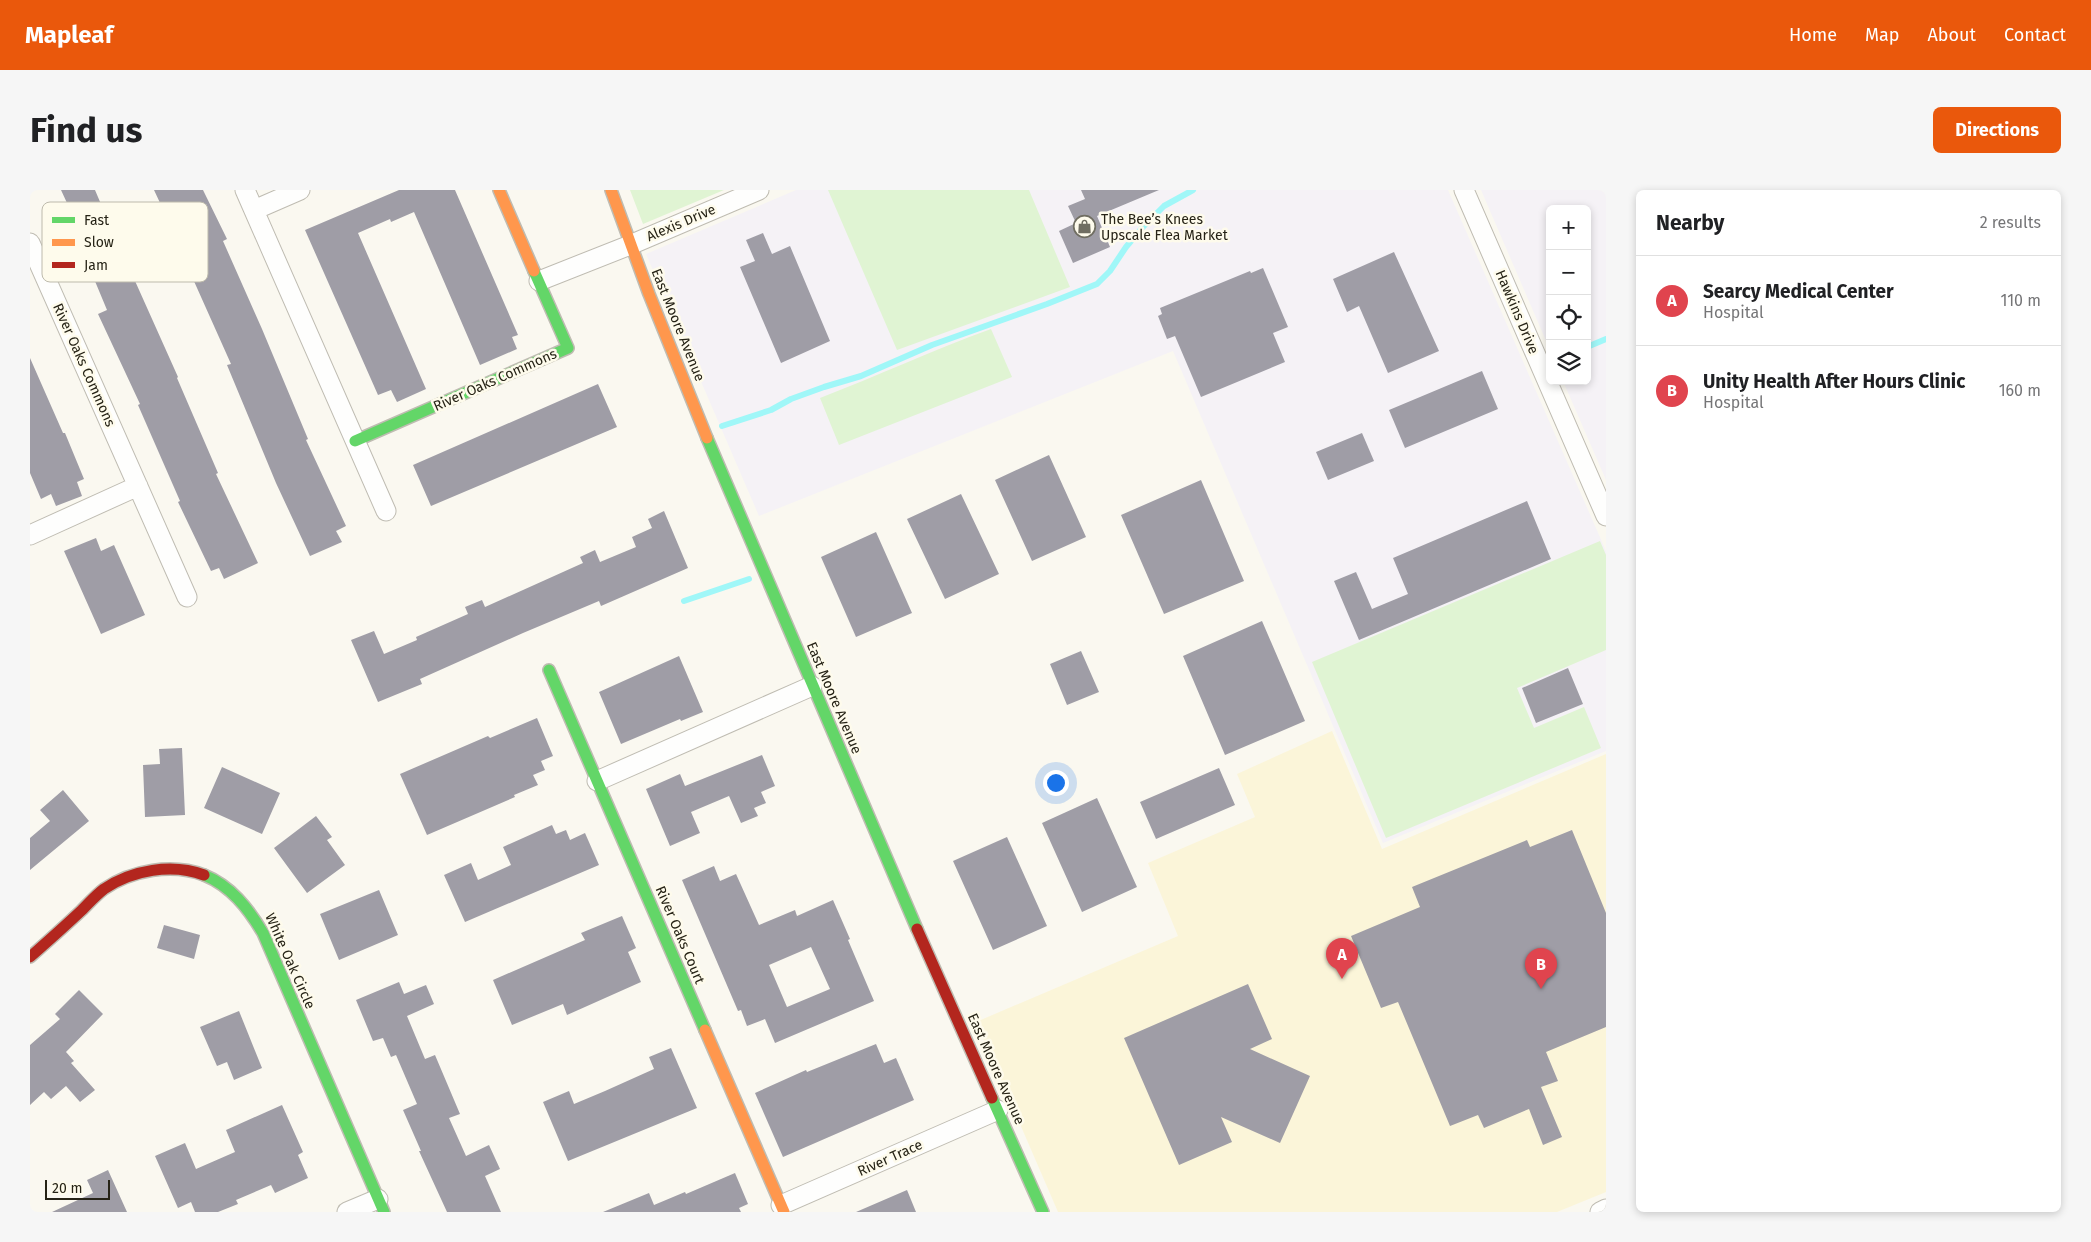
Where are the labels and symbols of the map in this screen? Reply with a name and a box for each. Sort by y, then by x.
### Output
street label: Alexis Drive [644,201,718,245]
legend [42,202,208,282]
place label: The Bee’s Knees Upscale Flea Market [1101,211,1229,244]
text: Fast [84,212,110,229]
shop icon: The Bee’s Knees Upscale Flea Market [1073,215,1097,239]
text: Slow [84,234,114,251]
text: Jam [84,257,108,274]
street label: East Moore Avenue [648,266,708,384]
street label: Hawkins Drive [1492,267,1542,357]
street label: River Oaks Commons [49,301,119,430]
street label: River Oaks Commons [431,345,560,415]
street label: East Moore Avenue [803,639,865,757]
your location [1043,770,1069,796]
street label: River Oaks Court [652,883,709,987]
street label: White Oak Circle [261,910,319,1012]
pin: A [1326,938,1358,979]
pin: B [1525,948,1557,989]
street label: East Moore Avenue [964,1011,1028,1127]
street label: River Trace [855,1136,925,1180]
scale bar [45,1177,110,1200]

